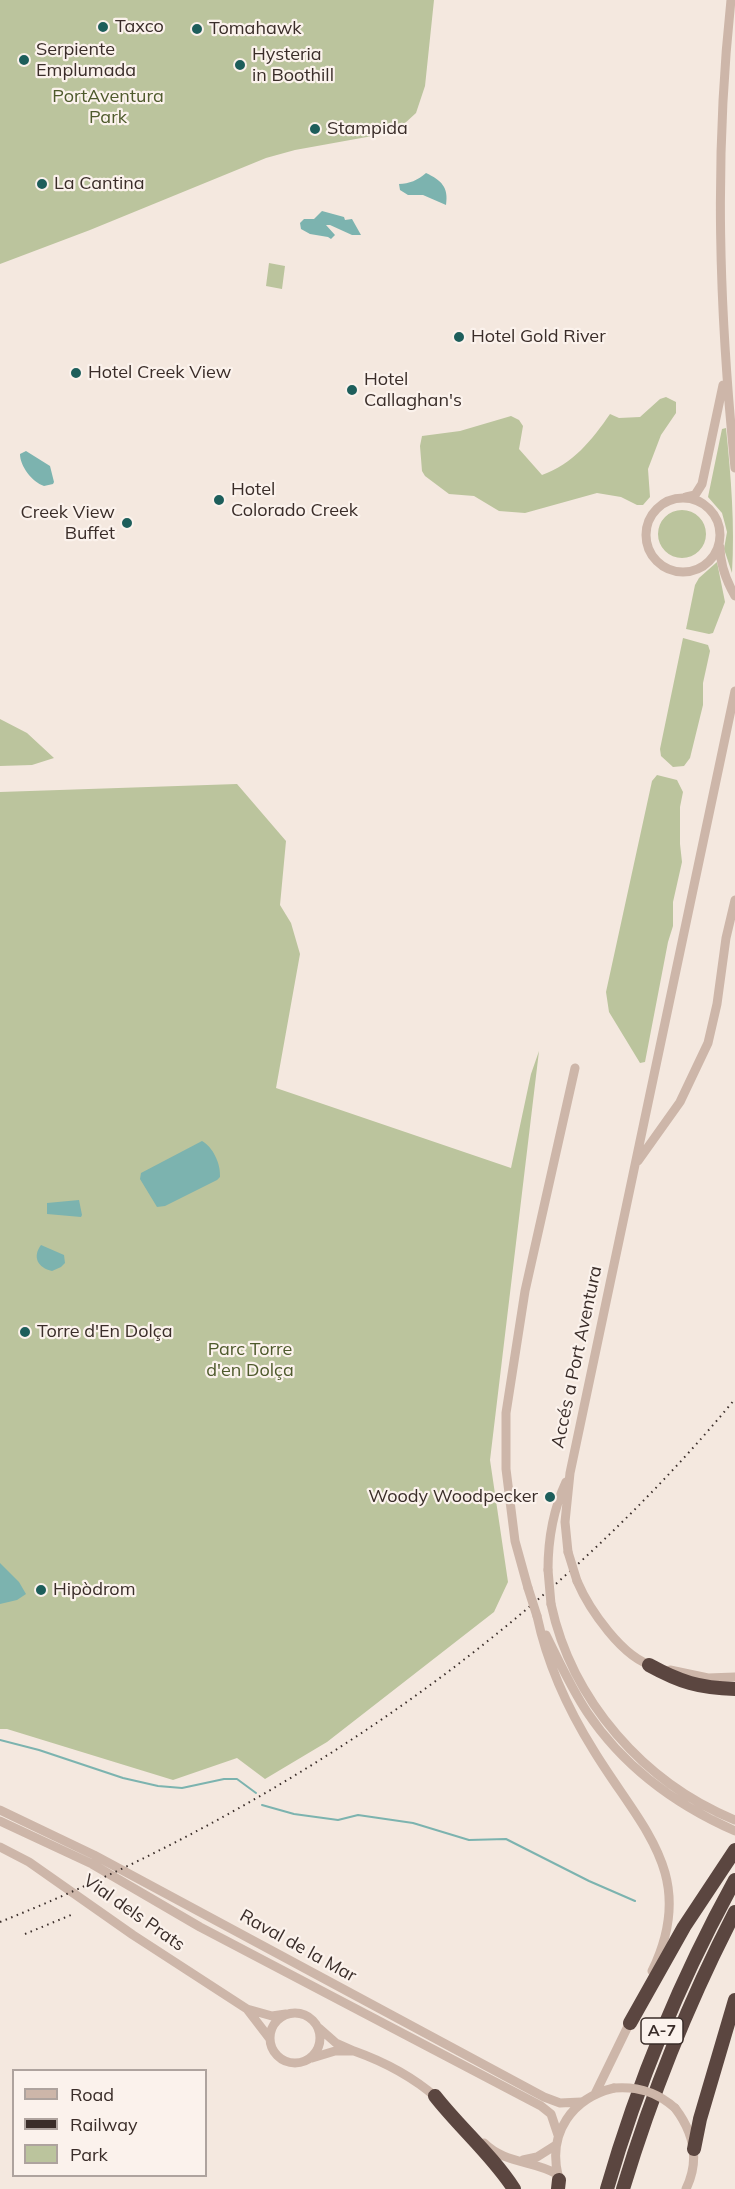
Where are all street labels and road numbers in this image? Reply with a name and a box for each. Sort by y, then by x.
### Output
street label: Accés a Port Aventura [547,1264,607,1450]
street label: Vial dels Prats [79,1870,189,1956]
street label: Raval de la Mar [236,1905,360,1987]
road number: A-7 [641,2018,683,2044]

